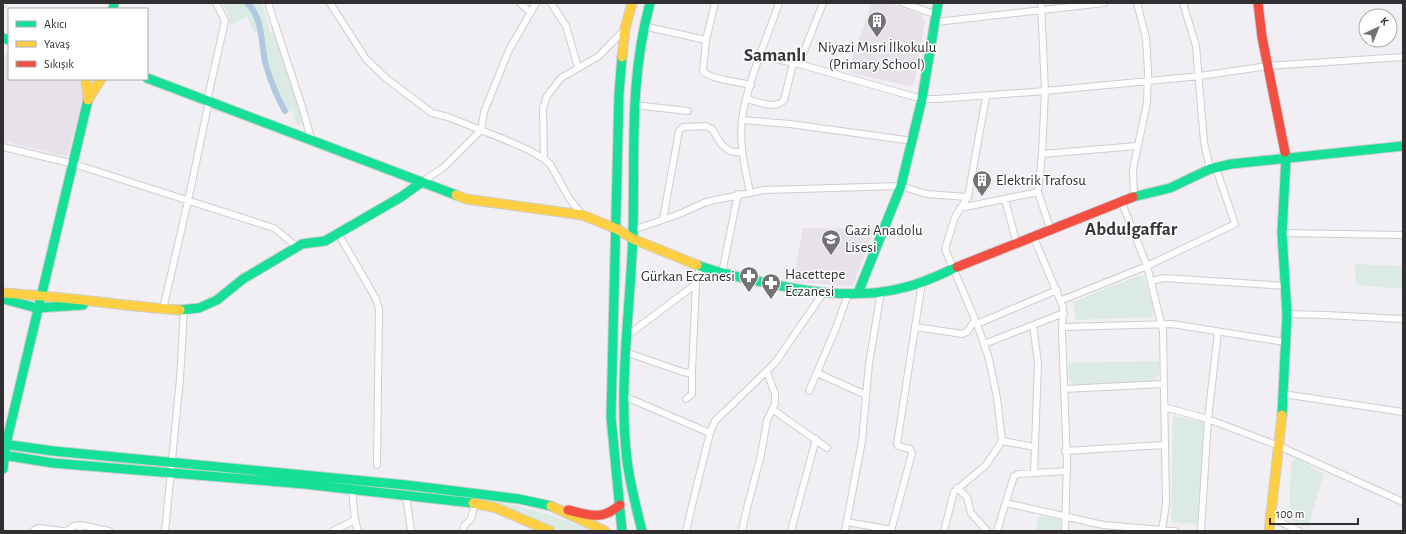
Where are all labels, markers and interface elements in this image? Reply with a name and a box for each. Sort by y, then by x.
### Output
legend [8,8,148,80]
north arrow [1358,8,1398,48]
building icon: Niyazi Mısri İlkokulu (Primary School) [866,10,888,38]
text: K [1378,15,1391,28]
text: Akıcı [44,18,67,30]
text: Yavaş [44,38,70,50]
place label: Niyazi Mısri İlkokulu (Primary School) [818,38,937,72]
district label: Samanlı [744,46,806,65]
text: Sıkışık [44,58,74,70]
building icon: Elektrik Trafosu [971,169,993,197]
place label: Elektrik Trafosu [996,173,1086,188]
district label: Abdulgaffar [1085,220,1178,239]
place label: Gazi Anadolu Lisesi [845,223,923,255]
school or university icon: Gazi Anadolu Lisesi [820,228,842,256]
pharmacy icon: Gürkan Eczanesi [738,265,760,293]
place label: Hacettepe Eczanesi [785,267,845,299]
place label: Gürkan Eczanesi [641,269,735,284]
pharmacy icon: Hacettepe Eczanesi [760,272,782,300]
scale bar [1270,500,1358,526]
text: 100 m [1276,508,1304,520]

